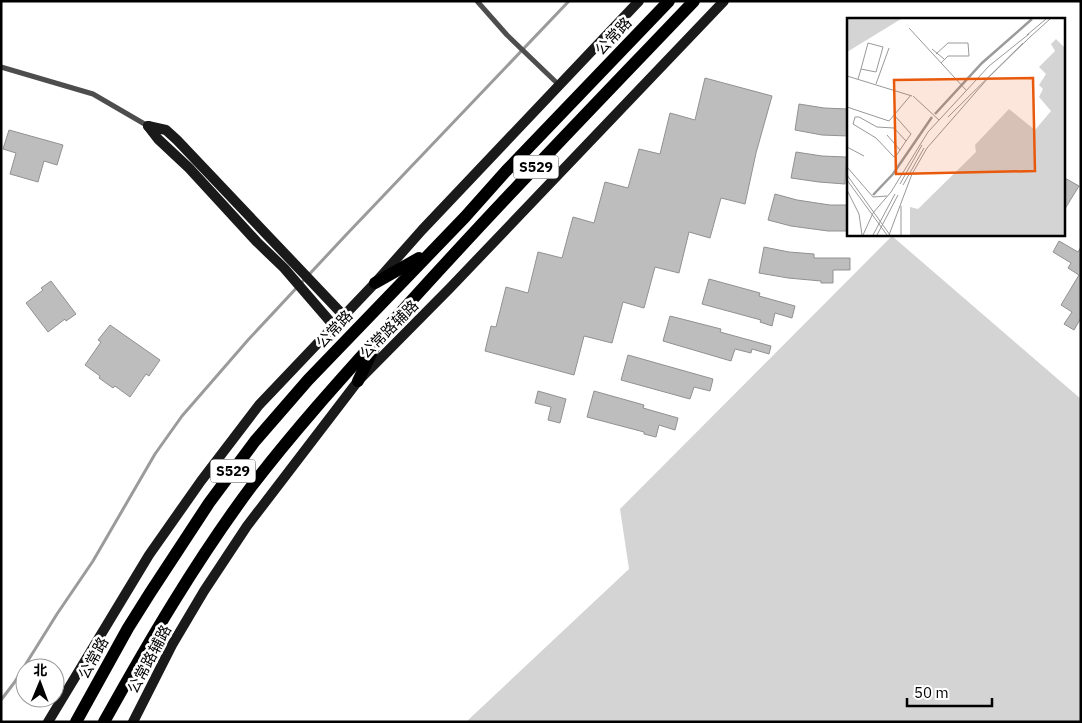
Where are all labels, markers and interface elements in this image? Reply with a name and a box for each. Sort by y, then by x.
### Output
street label: 公常路 [591,13,635,59]
inset map [847,18,1064,235]
road number: S529 [514,156,558,178]
street label: 公常路辅路 [356,296,422,362]
street label: 公常路 [312,306,356,352]
road number: S529 [210,460,256,482]
street label: 公常路辅路 [123,621,175,697]
street label: 公常路 [74,634,112,682]
north arrow [15,658,65,708]
text: 北 [33,661,47,679]
scale bar [907,676,992,708]
text: 50 m [914,683,949,702]

